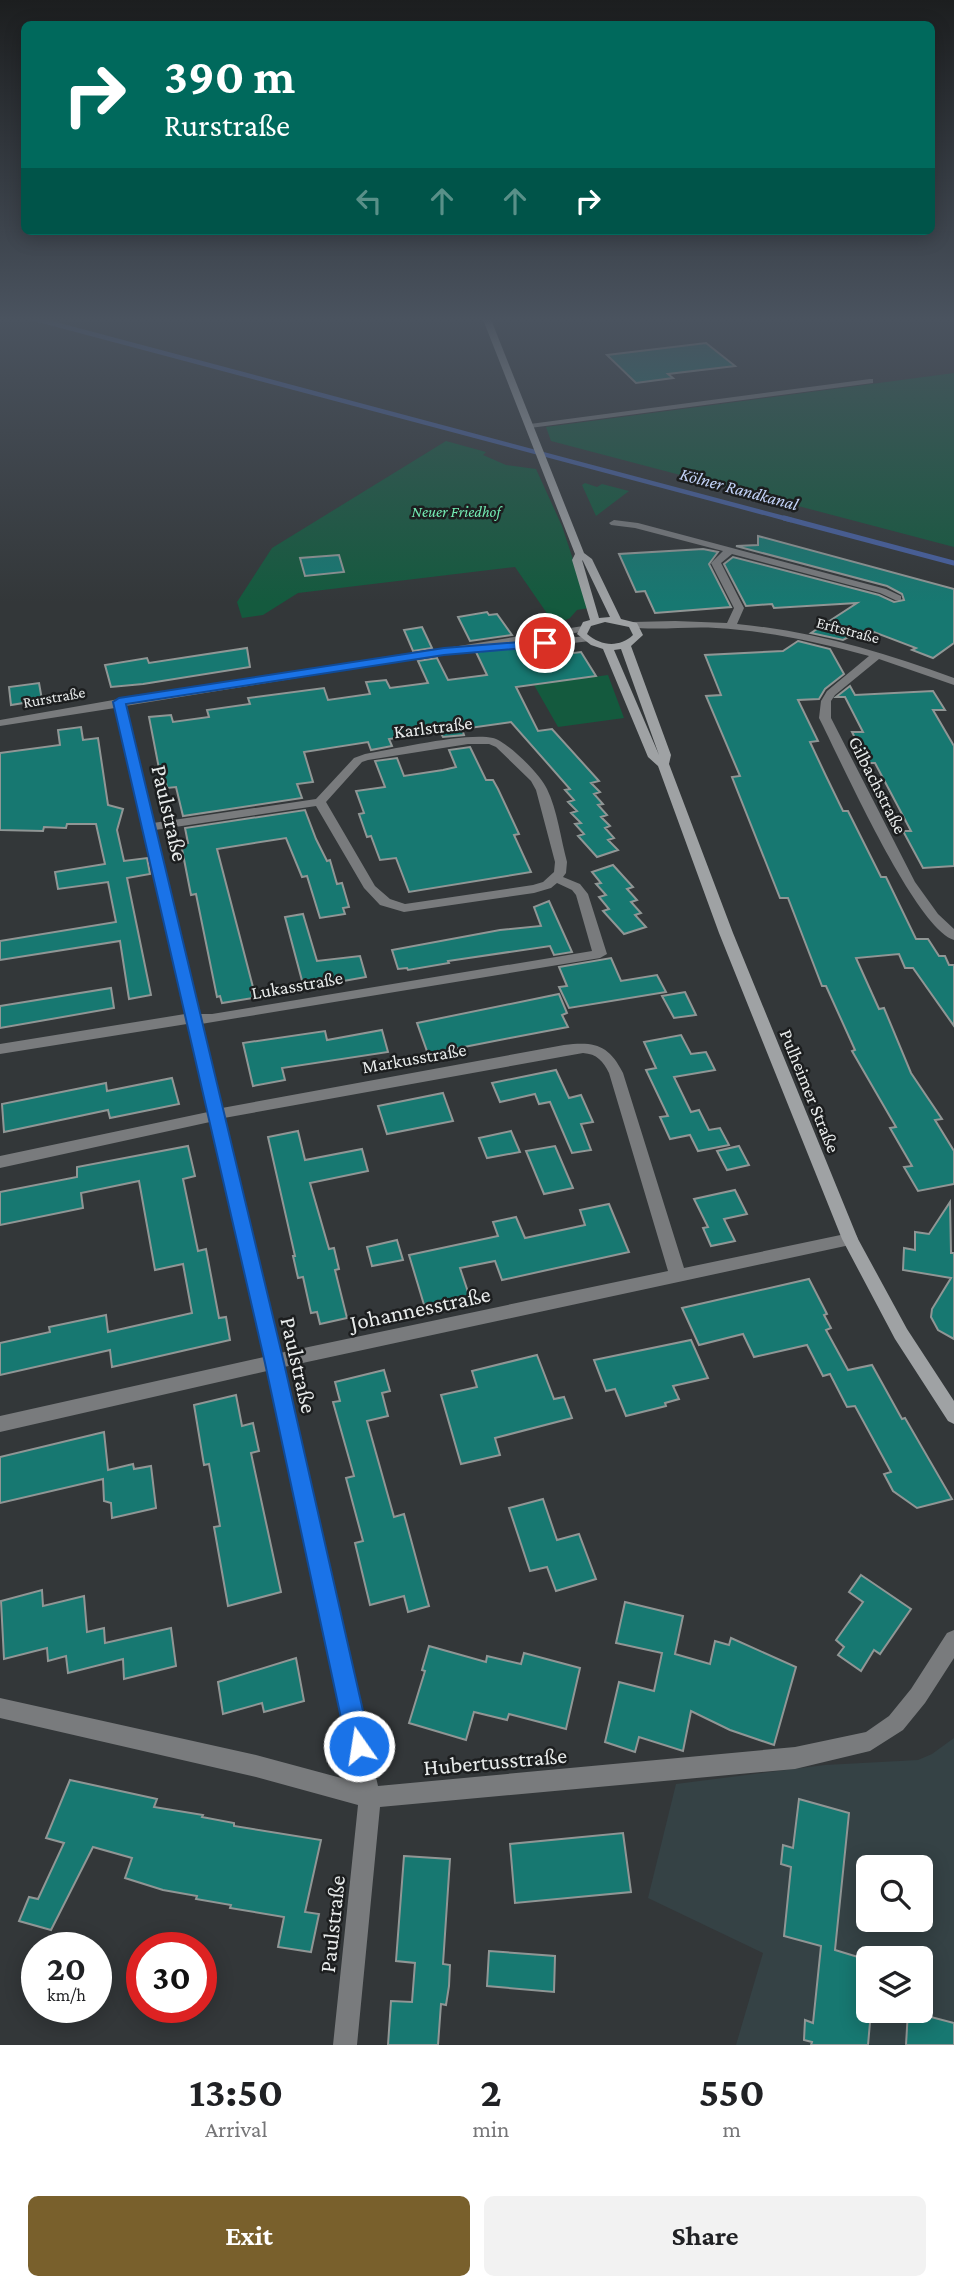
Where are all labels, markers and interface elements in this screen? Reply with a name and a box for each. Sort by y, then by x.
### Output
icon: right [49,49,140,140]
text: 390 m [164,49,295,104]
text: Rurstraße [164,107,290,143]
icon: left [350,182,388,220]
icon: ahead [423,182,461,220]
icon: ahead [496,182,534,220]
icon: right [569,182,607,220]
water label: Kölner Randkanal [678,464,801,515]
park label: Neuer Friedhof [411,503,503,521]
pin [515,613,575,673]
street label: Erftstraße [815,613,881,647]
icon: arrive [526,624,564,662]
street label: Rurstraße [21,683,87,711]
street label: Karlstraße [393,712,473,742]
street label: Gilbachstraße [844,733,912,837]
street label: Paulstraße [146,762,194,864]
street label: Lukasstraße [250,967,344,1003]
street label: Pulheimer Straße [776,1026,844,1156]
street label: Markusstraße [360,1038,468,1078]
street label: Johannesstraße [345,1280,493,1336]
street label: Paulstraße [275,1314,323,1416]
position arrow [322,1709,396,1783]
street label: Hubertusstraße [422,1742,568,1780]
map controls [856,1855,933,2023]
button: search [856,1855,933,1932]
street label: Paulstraße [314,1874,350,1974]
speed limit sign: 30 [126,1932,217,2023]
button: layers [856,1946,933,2023]
text: 20 [47,1949,86,1988]
text: km/h [47,1985,86,2005]
text: 13:50 [189,2068,283,2115]
text: 2 [480,2068,502,2115]
text: 550 [699,2068,765,2115]
text: Arrival [205,2116,268,2142]
text: min [473,2116,509,2142]
text: m [722,2116,741,2142]
button: Exit [28,2196,470,2276]
button: Share [484,2196,926,2276]

